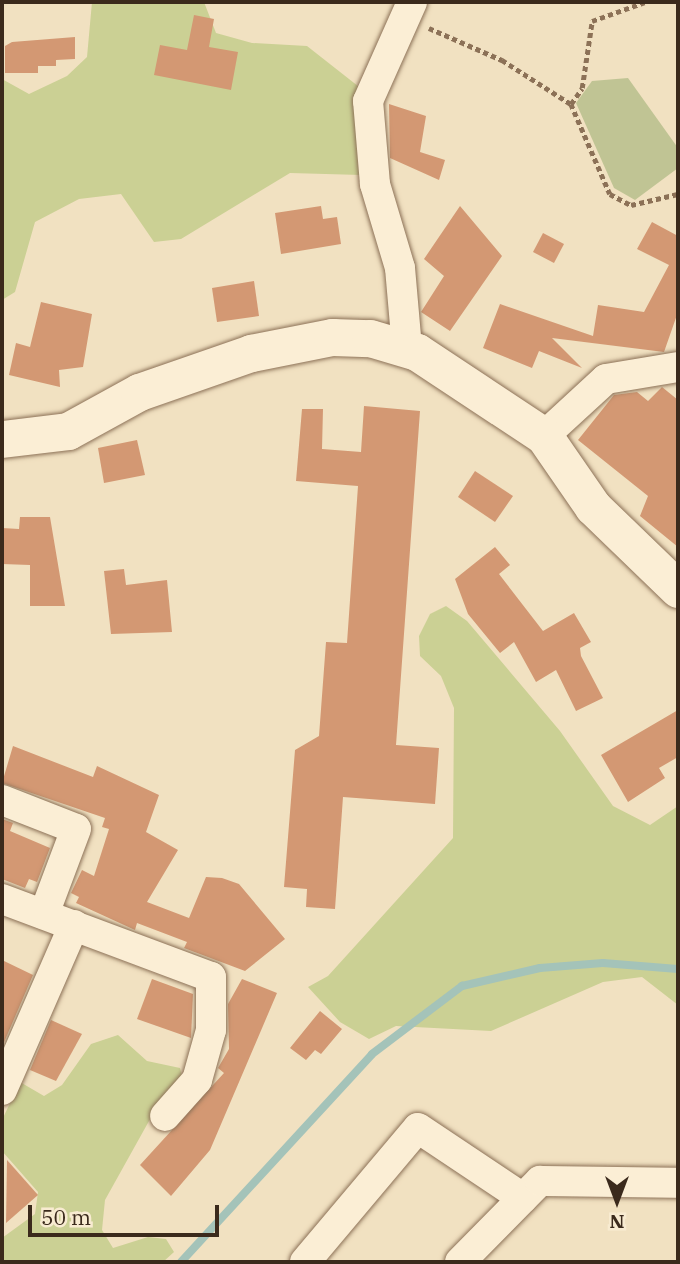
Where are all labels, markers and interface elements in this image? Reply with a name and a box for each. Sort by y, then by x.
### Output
north arrow [582,1166,652,1236]
scale bar [32,1190,222,1234]
text: 50 m [41,1203,91,1231]
text: N [609,1210,625,1234]

